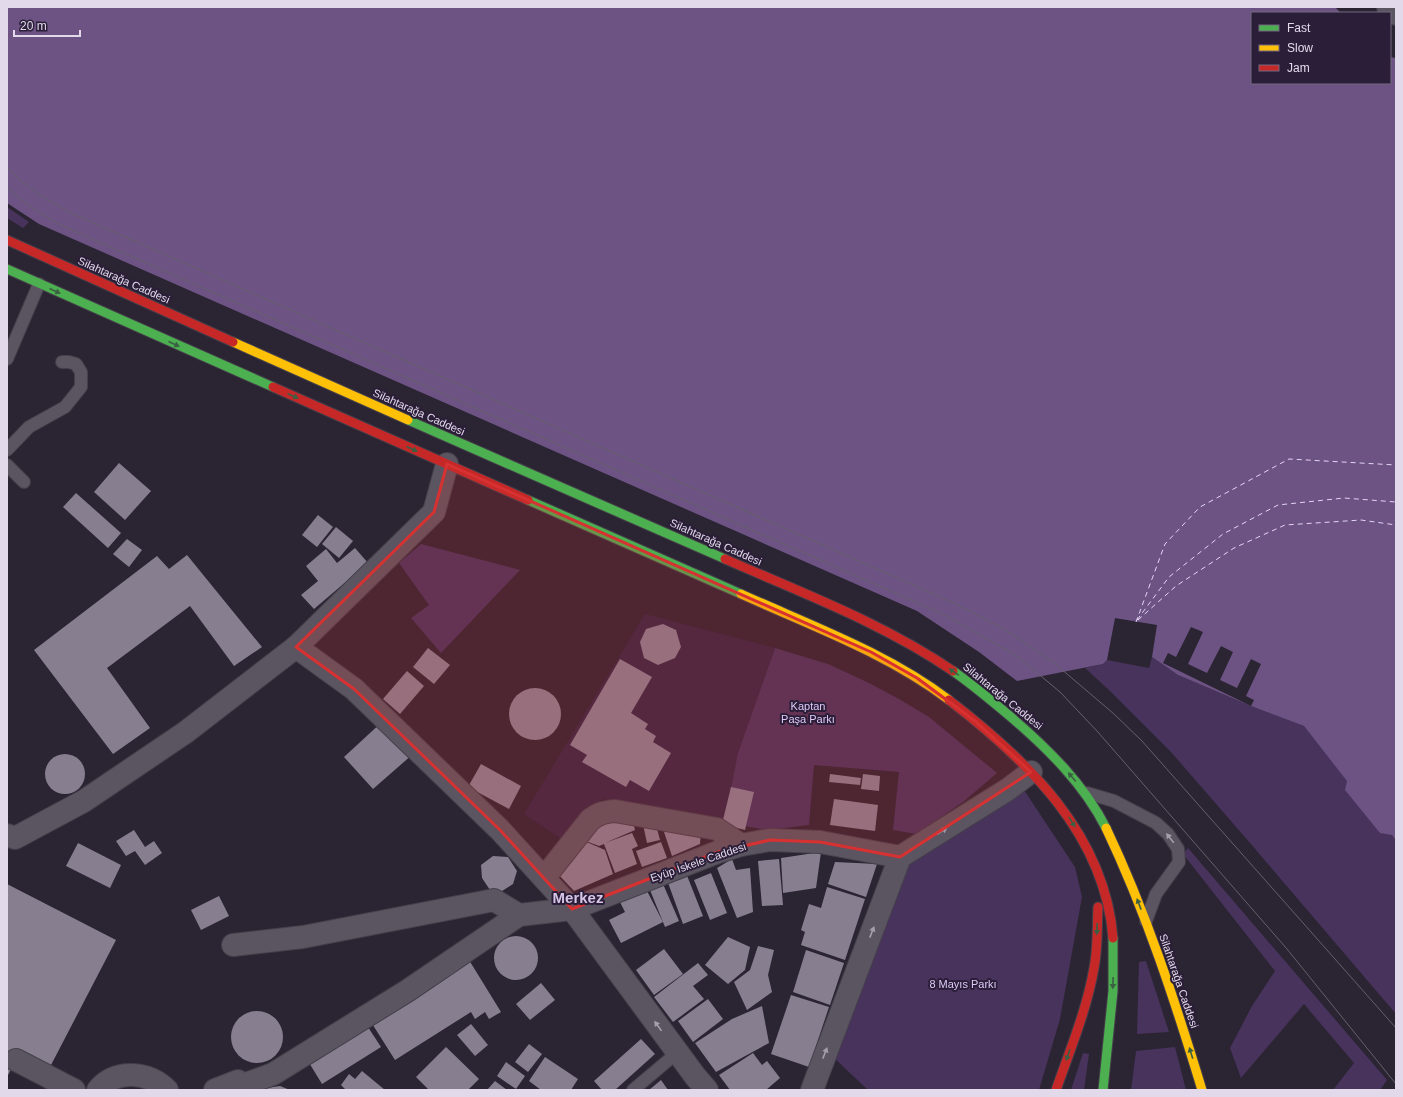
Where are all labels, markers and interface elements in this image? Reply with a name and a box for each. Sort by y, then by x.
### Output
scale bar [14,12,80,38]
legend [1251,12,1391,84]
text: 20 m [20,19,47,33]
text: Fast [1287,21,1311,35]
text: Slow [1287,41,1313,55]
text: Jam [1287,61,1310,75]
street label: Silahtarağa Caddesi [76,254,172,306]
one-way arrow [50,289,62,295]
one-way arrow [169,341,180,347]
street label: Silahtarağa Caddesi [371,386,467,438]
one-way arrow [288,393,299,399]
one-way arrow [406,446,418,452]
street label: Silahtarağa Caddesi [668,516,764,568]
street label: Silahtarağa Caddesi [961,660,1045,732]
one-way arrow [949,668,960,676]
park label: Kaptan Paşa Parkı [781,700,835,725]
one-way arrow [1068,771,1077,782]
one-way arrow [1068,817,1076,827]
one-way arrow [937,827,948,835]
one-way arrow [1166,832,1174,843]
street label: Eyüp İskele Caddesi [649,840,747,884]
district label: Merkez [553,889,603,906]
one-way arrow [1135,897,1141,909]
one-way arrow [1094,923,1101,935]
one-way arrow [869,926,875,938]
street label: Silahtarağa Caddesi [1157,932,1201,1030]
one-way arrow [1110,977,1116,990]
park label: 8 Mayıs Parkı [929,978,997,990]
one-way arrow [654,1020,662,1031]
one-way arrow [1188,1046,1194,1058]
one-way arrow [823,1047,829,1059]
one-way arrow [1065,1049,1071,1061]

